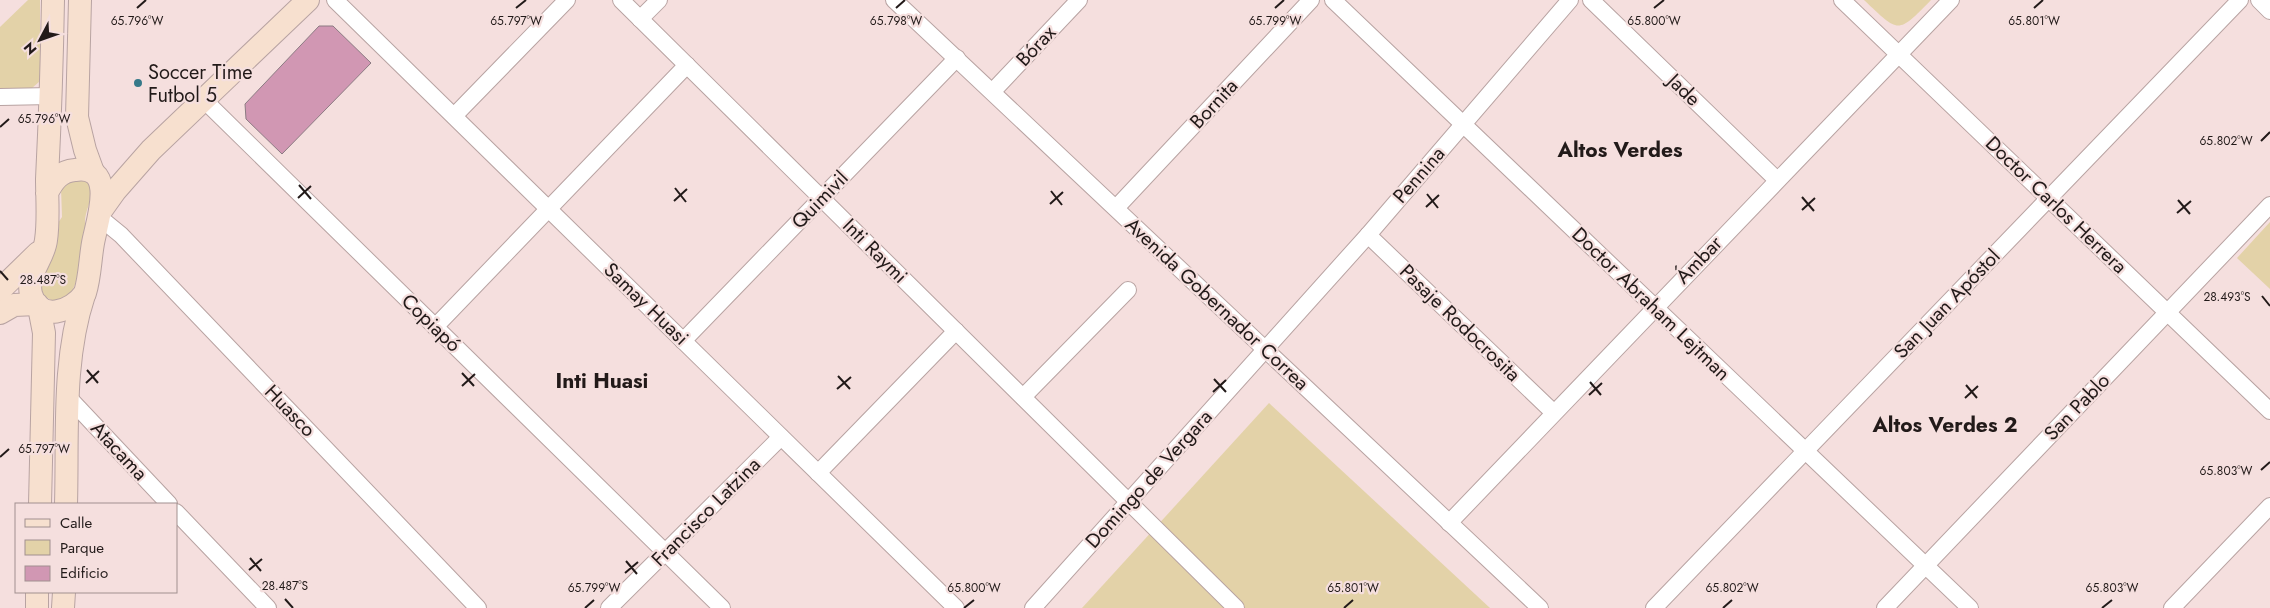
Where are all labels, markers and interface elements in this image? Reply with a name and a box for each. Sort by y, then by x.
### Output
text: 65.796°W [111,12,163,30]
text: 65.797°W [490,12,542,30]
text: 65.798°W [870,12,922,30]
text: 65.799°W [1249,12,1301,30]
text: 65.800°W [1627,12,1681,30]
text: 65.801°W [2008,12,2060,30]
north arrow [15,15,65,65]
street label: Bórax [1009,19,1063,73]
text: N [19,38,41,59]
place label: Soccer Time Futbol 5 [148,58,253,110]
street label: Jade [1659,65,1707,113]
street label: Bornita [1183,73,1245,135]
marker: Soccer Time Futbol 5 [132,77,144,89]
text: 65.796°W [18,110,70,128]
street label: Doctor Carlos Herrera [1979,130,2133,280]
text: 65.802°W [2199,132,2253,150]
district label: Altos Verdes [1556,135,1683,165]
street label: Pennina [1386,140,1452,210]
street label: Quimivil [785,164,855,236]
street label: Avenida Gobernador Correa [1119,211,1315,397]
street label: Inti Raymi [836,212,914,290]
street label: Doctor Abraham Lejtman [1565,221,1737,387]
street label: Ámbar [1669,229,1729,290]
street label: San Juan Apóstol [1887,243,2007,365]
street label: Samay Huasi [597,256,695,352]
street label: Pasaje Rodocrosita [1393,258,1527,388]
text: 28.487°S [20,271,67,289]
street label: Copiapó [395,287,467,359]
text: 28.493°S [2203,288,2251,306]
district label: Inti Huasi [556,366,648,396]
street label: San Pablo [2037,367,2117,447]
street label: Huasco [258,378,322,444]
street label: Domingo de Vergara [1079,403,1219,555]
district label: Altos Verdes 2 [1871,410,2018,440]
street label: Atacama [84,415,154,487]
text: 65.797°W [18,440,70,458]
street label: Francisco Latzina [645,451,767,573]
text: 65.803°W [2200,462,2253,480]
legend [15,503,178,593]
text: Calle [60,512,92,534]
text: Parque [60,537,104,559]
text: Edificio [60,562,108,584]
text: 28.487°S [262,577,309,595]
text: 65.799°W [568,579,620,597]
text: 65.800°W [947,579,1001,597]
text: 65.801°W [1327,579,1379,597]
text: 65.802°W [1705,579,1759,597]
text: 65.803°W [2086,579,2139,597]

